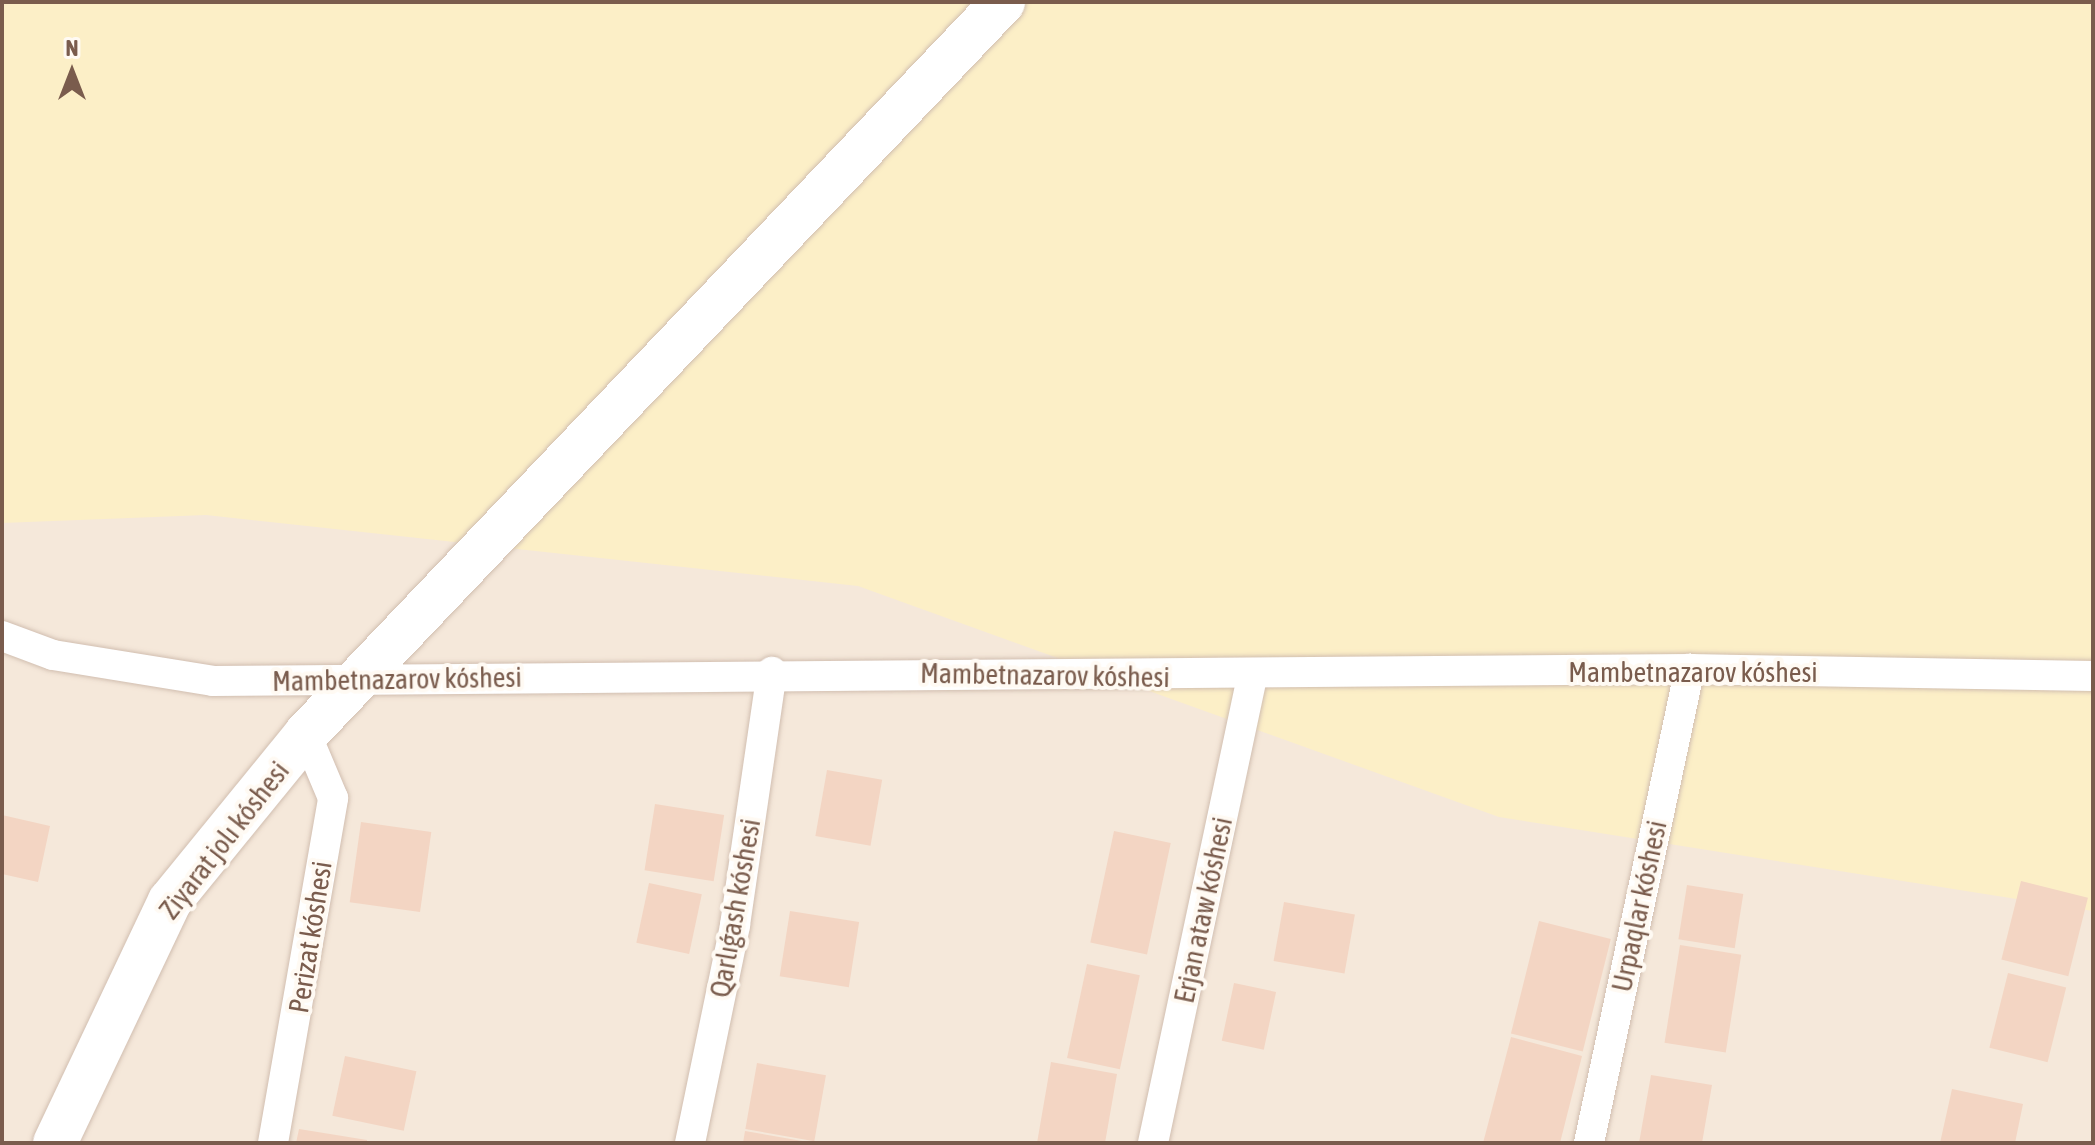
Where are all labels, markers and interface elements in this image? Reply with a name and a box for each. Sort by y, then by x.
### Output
north arrow [32,32,112,112]
text: N [66,35,78,61]
street label: Mambetnazarov kóshesi [1568,655,1818,689]
street label: Mambetnazarov kóshesi [920,656,1170,694]
street label: Mambetnazarov kóshesi [272,660,522,698]
street label: Ziyarat jolı kóshesi [152,755,296,925]
street label: Erjan ataw kóshesi [1167,814,1239,1006]
street label: Qarlıǵash kóshesi [703,816,767,1000]
street label: Urpaqlar kóshesi [1604,817,1674,995]
street label: Perizat kóshesi [281,859,339,1015]

